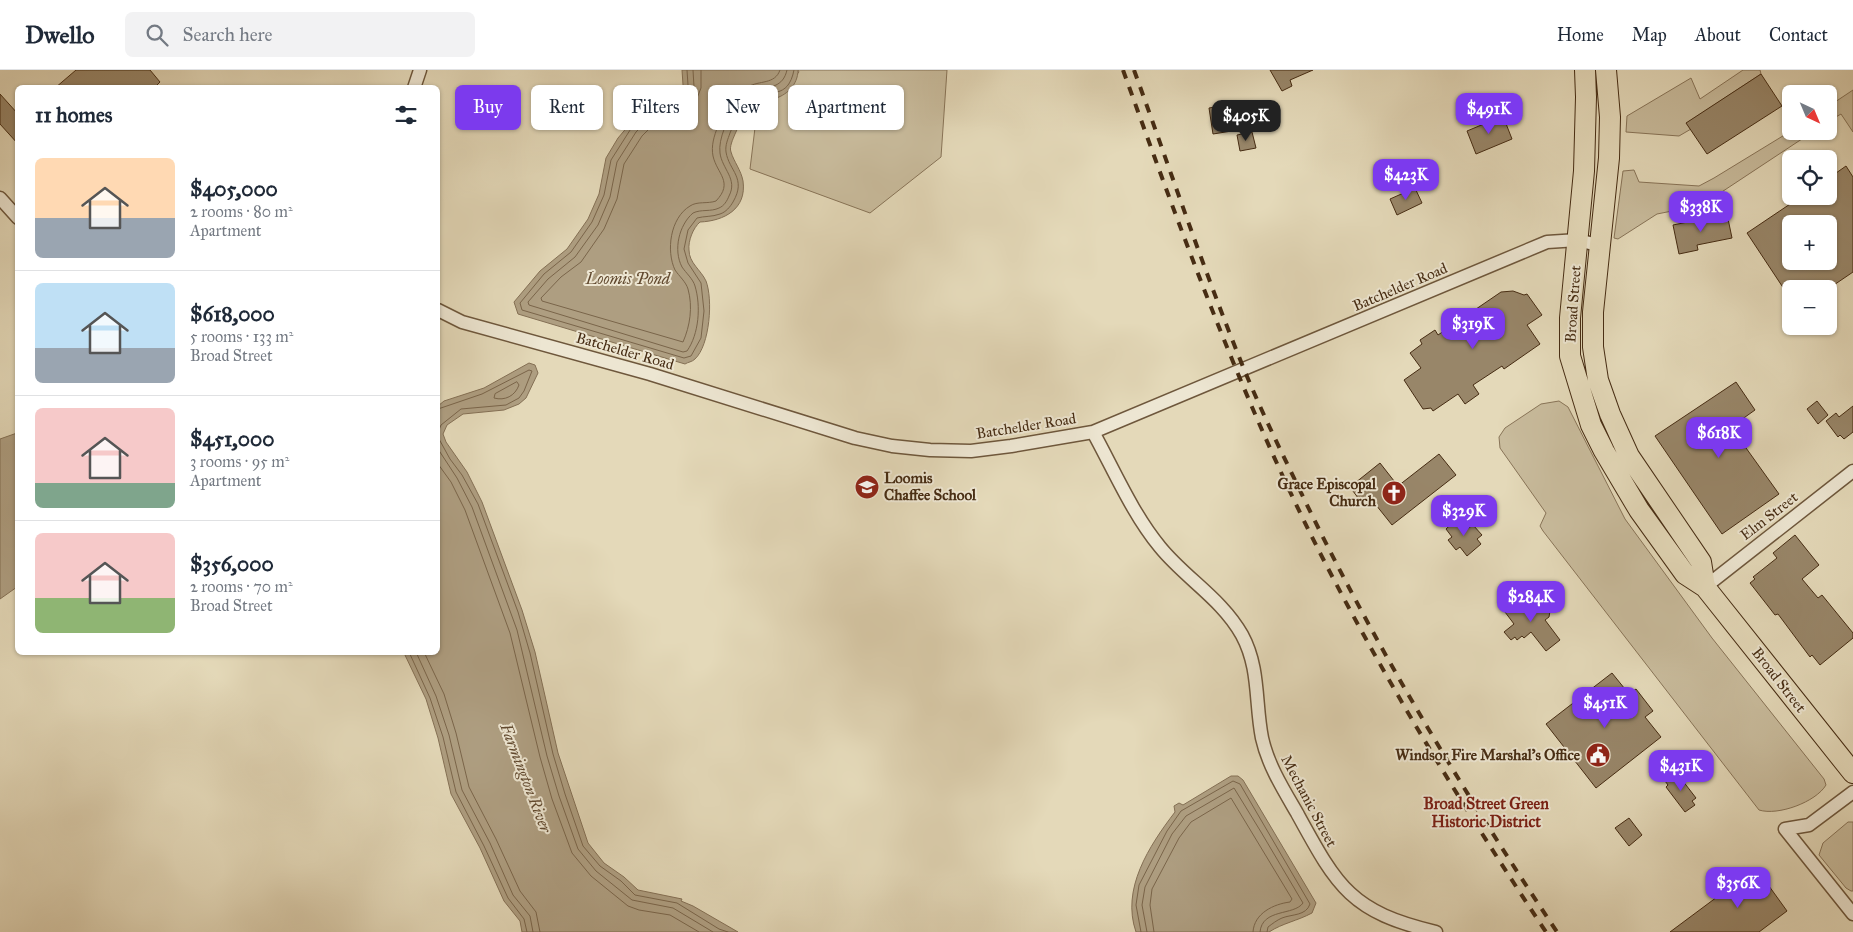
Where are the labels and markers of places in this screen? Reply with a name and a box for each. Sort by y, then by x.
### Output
pin: $491K [1454,92,1524,135]
pin: $405K [1211,100,1281,142]
pin: $423K [1371,158,1441,201]
pin: $338K [1666,190,1736,233]
pin: $319K [1438,308,1508,350]
pin: $618K [1684,416,1754,459]
place label: Loomis Chaffee School [884,469,977,504]
school or university icon: Loomis Chaffee School [854,474,880,500]
place label: Grace Episcopal Church [1278,475,1377,510]
church icon: Grace Episcopal Church [1381,480,1407,506]
pin: $329K [1429,494,1499,537]
pin: $284K [1496,580,1566,623]
pin: $451K [1570,686,1640,729]
public building icon: Windsor Fire Marshal's Office [1585,742,1611,768]
place label: Windsor Fire Marshal's Office [1395,746,1581,764]
pin: $431K [1646,750,1716,792]
pin: $356K [1703,866,1773,909]

